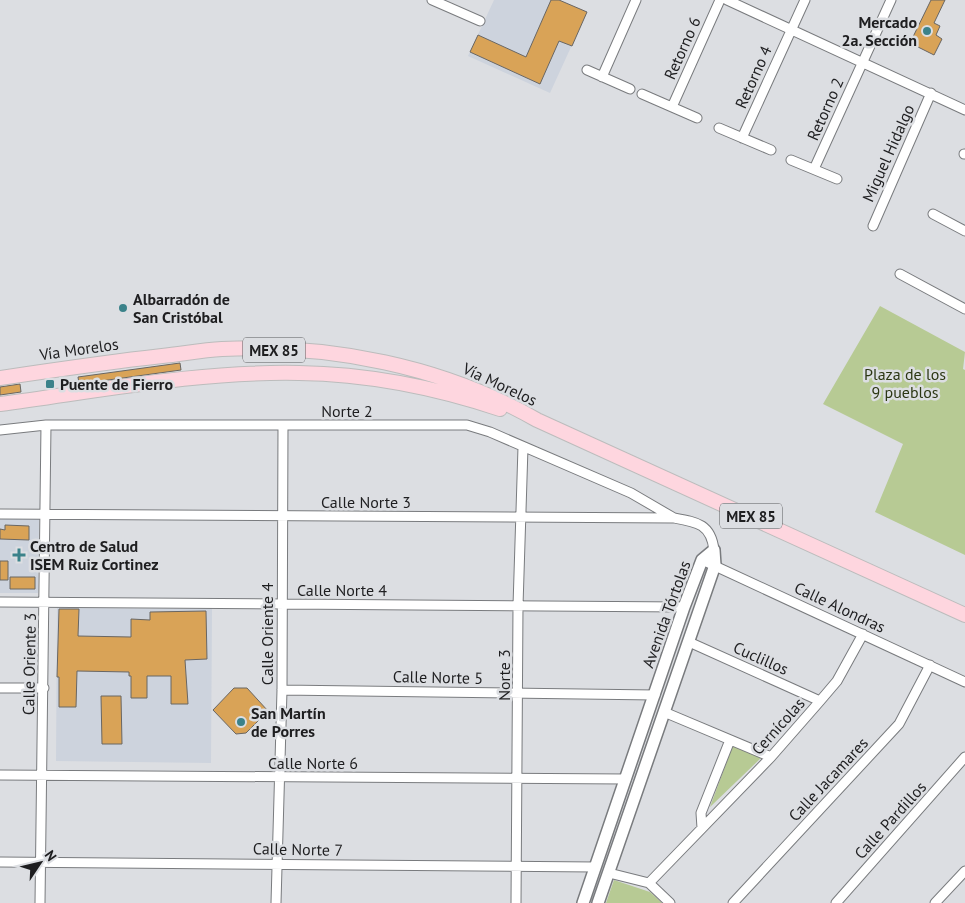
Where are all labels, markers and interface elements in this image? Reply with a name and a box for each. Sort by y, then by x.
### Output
place label: Mercado 2a. Sección [841,12,917,50]
street label: Retorno 6 [659,14,705,82]
marker: Mercado 2a. Sección [921,25,933,37]
street label: Retorno 4 [730,42,776,111]
street label: Retorno 2 [802,75,848,143]
street label: Miguel Hidalgo [858,101,918,205]
place label: Albarradón de San Cristóbal [133,289,230,327]
marker: Albarradón de San Cristóbal [117,302,129,314]
street label: Vía Morelos [37,334,120,365]
road number: MEX 85 [243,338,305,362]
street label: Vía Morelos [459,358,541,410]
park label: Plaza de los 9 pueblos [864,364,946,402]
place label: Puente de Fierro [60,374,173,394]
marker: Puente de Fierro [44,378,56,390]
street label: Norte 2 [321,401,373,421]
street label: Calle Norte 3 [321,492,411,512]
road number: MEX 85 [720,504,782,528]
place label: Centro de Salud ISEM Ruiz Cortinez [30,536,159,574]
marker: Centro de Salud ISEM Ruiz Cortinez [12,548,26,562]
street label: Avenida Tórtolas [637,557,695,670]
street label: Calle Alondras [791,577,889,637]
street label: Calle Norte 4 [297,580,387,600]
street label: Calle Oriente 4 [257,582,277,685]
street label: Calle Oriente 3 [18,613,40,715]
street label: Cuclillos [730,637,792,679]
street label: Norte 3 [494,649,514,701]
street label: Calle Norte 5 [393,666,483,688]
street label: Cernícolas [747,693,809,759]
place label: San Martín de Porres [251,703,326,741]
marker: San Martín de Porres [235,716,247,728]
street label: Calle Jacamares [784,733,872,825]
street label: Calle Norte 6 [268,753,358,773]
street label: Calle Pardillos [850,777,930,863]
north arrow [15,838,65,888]
street label: Calle Norte 7 [253,838,343,860]
text: N [41,847,61,864]

